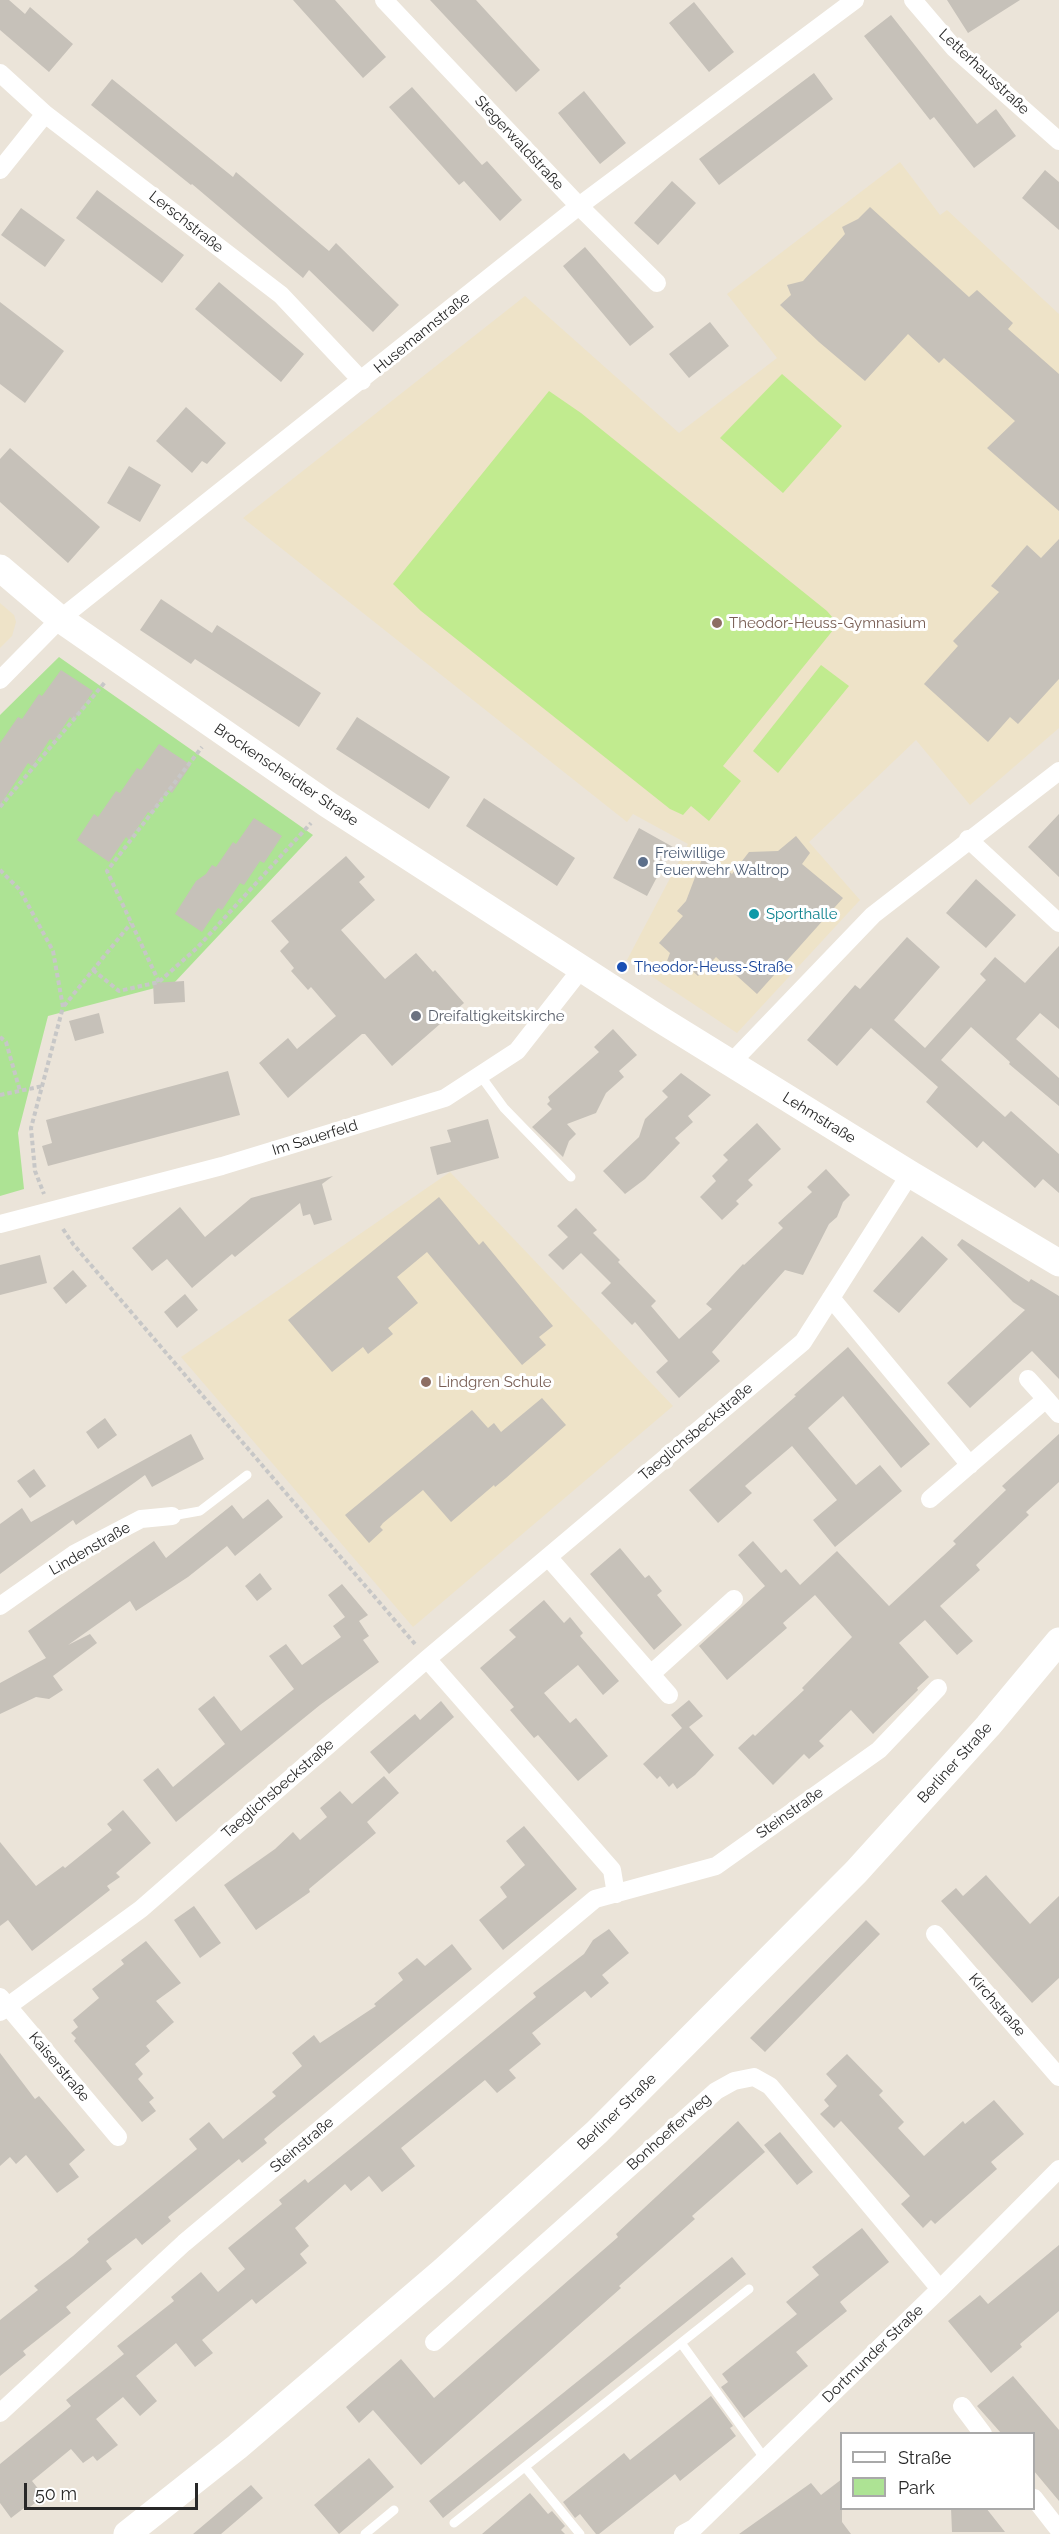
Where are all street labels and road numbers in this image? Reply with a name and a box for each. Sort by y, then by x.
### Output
street label: Letterhausstraße [935,25,1033,119]
street label: Stegerwaldstraße [471,92,567,194]
street label: Lerschstraße [145,187,227,257]
street label: Husemannstraße [370,289,474,377]
street label: Brockenscheidter Straße [210,720,362,830]
street label: Lehmstraße [779,1088,859,1148]
street label: Im Sauerfeld [270,1116,360,1160]
street label: Taeglichsbeckstraße [636,1379,756,1485]
street label: Lindenstraße [46,1519,134,1579]
street label: Berliner Straße [914,1719,996,1807]
street label: Taeglichsbeckstraße [218,1735,338,1843]
street label: Steinstraße [753,1783,827,1843]
street label: Kirchstraße [965,1970,1029,2040]
street label: Kaiserstraße [25,2029,93,2105]
street label: Berliner Straße [574,2070,660,2154]
street label: Bonhoefferweg [623,2090,715,2174]
street label: Steinstraße [267,2113,337,2177]
street label: Dortmunder Straße [819,2301,927,2407]

